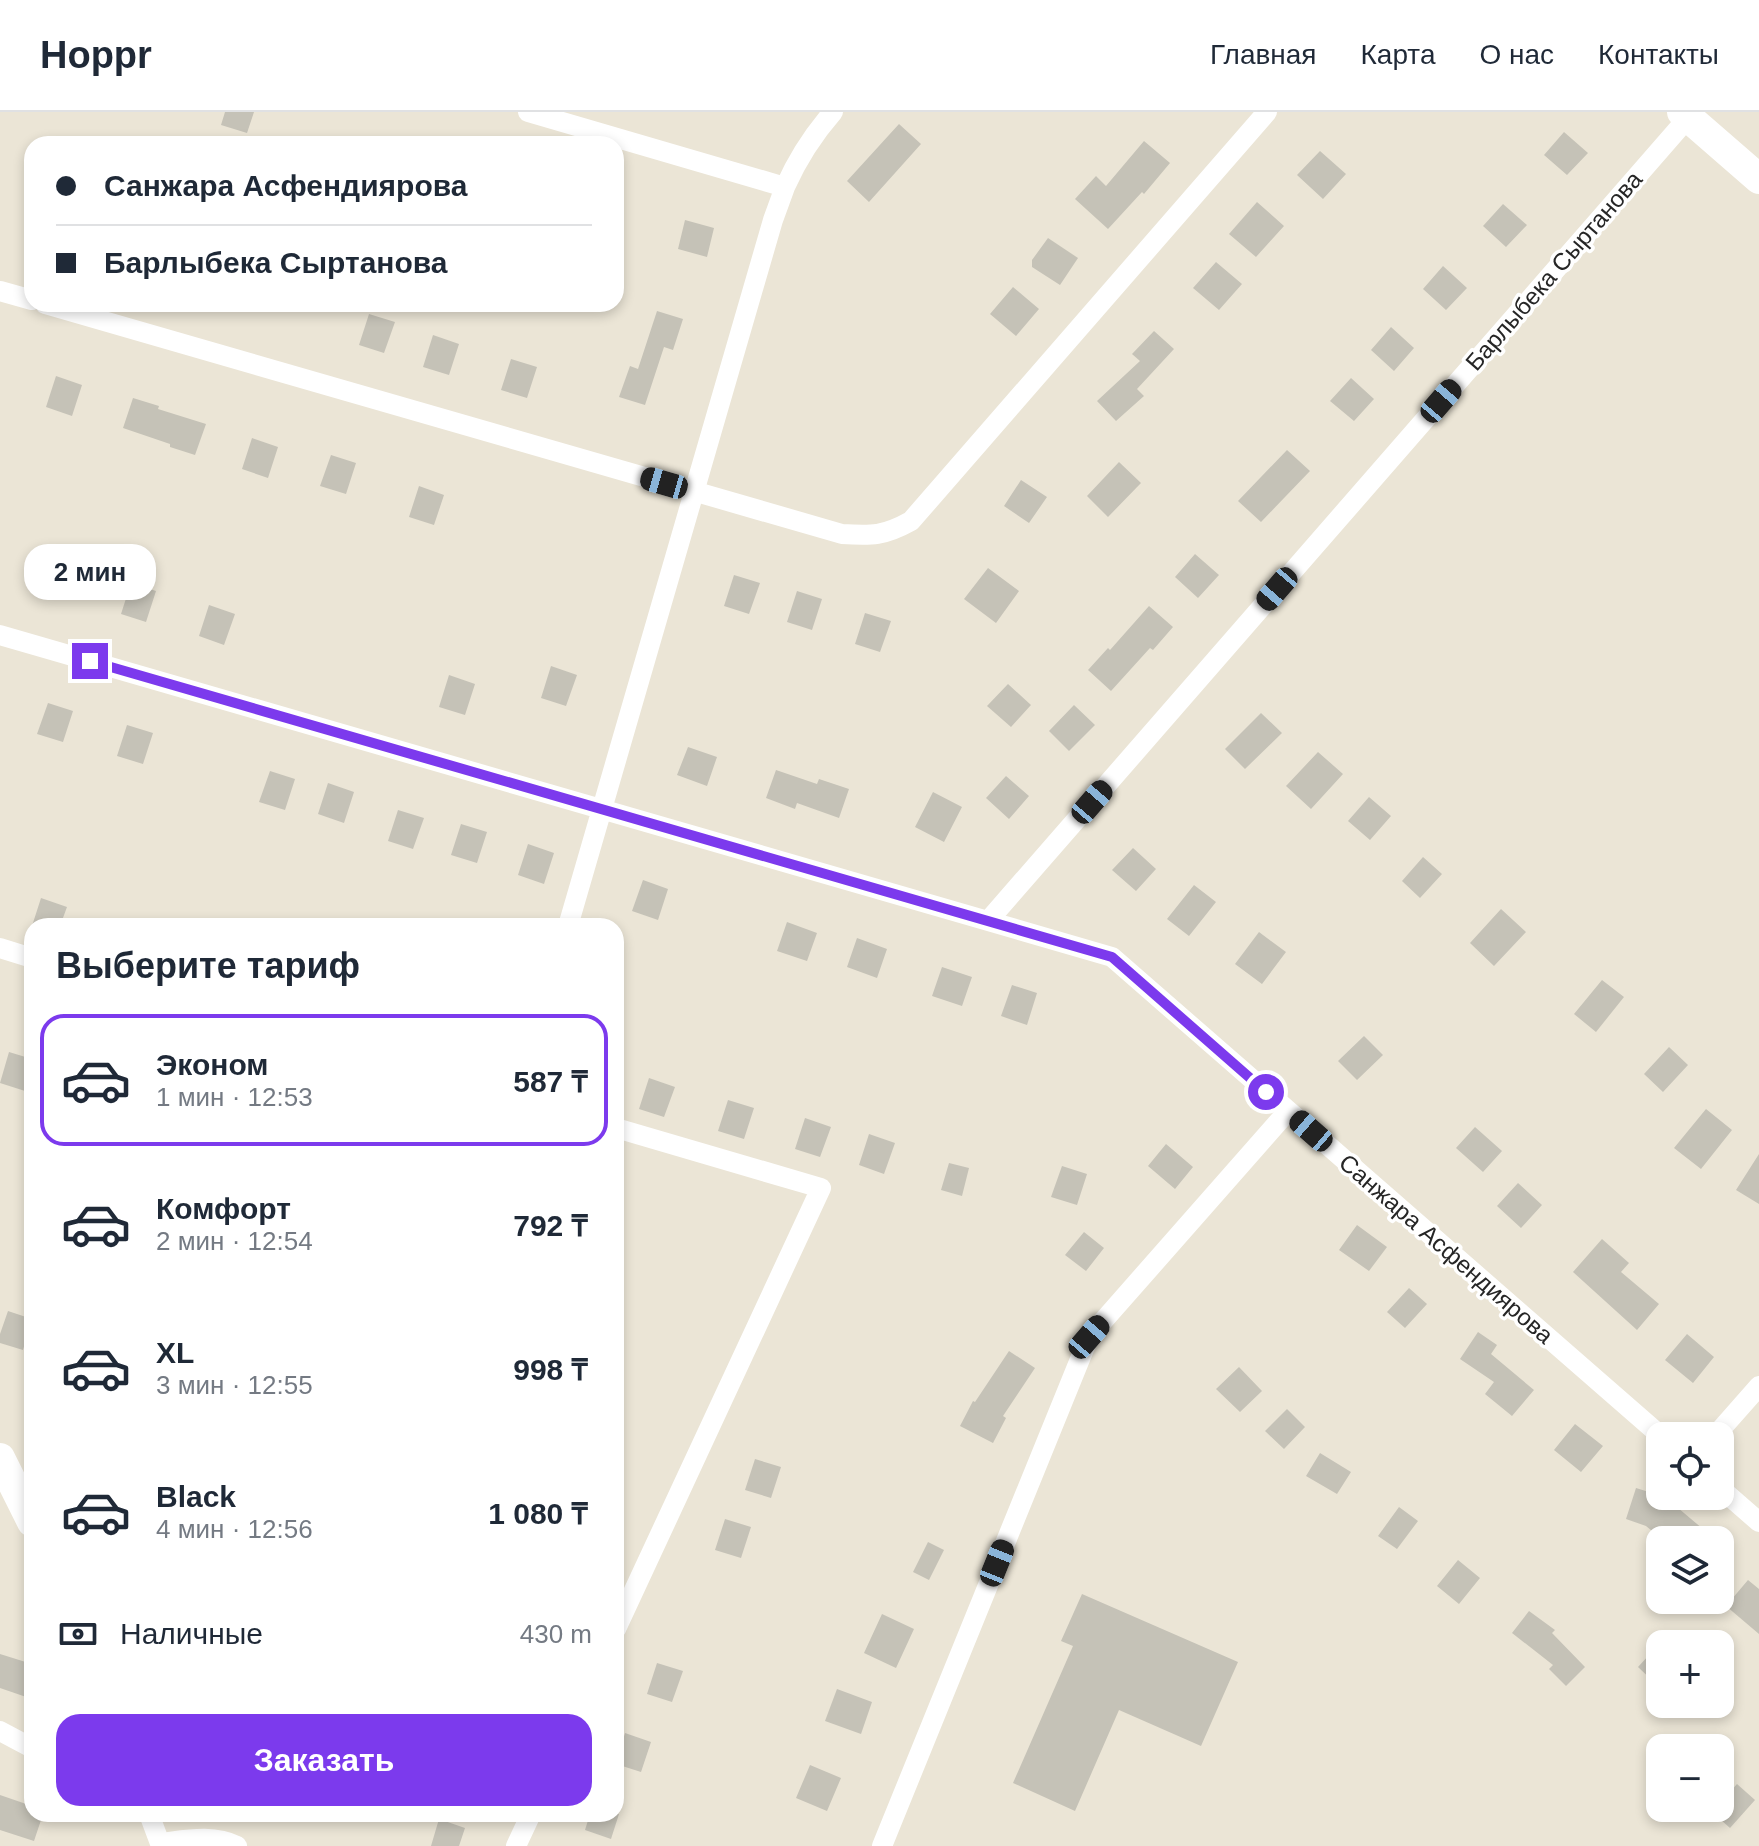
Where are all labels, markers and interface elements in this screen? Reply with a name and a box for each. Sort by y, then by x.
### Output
text: Hoppr [40,34,152,76]
text: Главная [1210,39,1317,70]
text: Карта [1361,39,1435,70]
text: О нас [1479,39,1554,70]
text: Контакты [1598,39,1719,70]
street label: Барлыбека Сыртанова [1460,165,1648,376]
text: Санжара Асфендиярова [104,169,468,202]
text: Барлыбека Сыртанова [104,246,448,279]
car [1416,375,1466,427]
car [638,465,690,501]
callout: 2 мин [24,545,156,601]
text: 2 мин [54,557,126,587]
car [1252,563,1302,615]
route end [72,643,108,679]
car [1067,776,1117,828]
text: Выберите тариф [56,945,360,986]
icon: car [60,1044,132,1116]
text: Эконом [156,1048,269,1081]
text: 587 ₸ [513,1065,588,1098]
route start [1248,1074,1284,1110]
text: 1 мин · 12:53 [156,1082,313,1112]
car [1285,1106,1337,1156]
street label: Санжара Асфендиярова [1334,1148,1559,1349]
icon: car [60,1188,132,1260]
text: Комфорт [156,1192,291,1225]
text: 792 ₸ [513,1209,588,1242]
text: 2 мин · 12:54 [156,1226,313,1256]
car [1064,1311,1114,1363]
icon: car [60,1332,132,1404]
text: XL [156,1336,194,1369]
text: 998 ₸ [513,1353,588,1386]
text: 3 мин · 12:55 [156,1370,313,1400]
map controls [1646,1422,1734,1822]
button: locate [1646,1422,1734,1510]
icon: car [60,1476,132,1548]
text: Black [156,1480,236,1513]
text: 1 080 ₸ [488,1497,588,1530]
text: 4 мин · 12:56 [156,1514,313,1544]
button: layers [1646,1526,1734,1614]
car [977,1536,1017,1590]
icon: cash [56,1612,100,1656]
text: Наличные [120,1617,263,1650]
text: 430 m [520,1619,592,1649]
button: + [1646,1630,1734,1718]
button: Заказать [56,1714,592,1806]
button: − [1646,1734,1734,1822]

